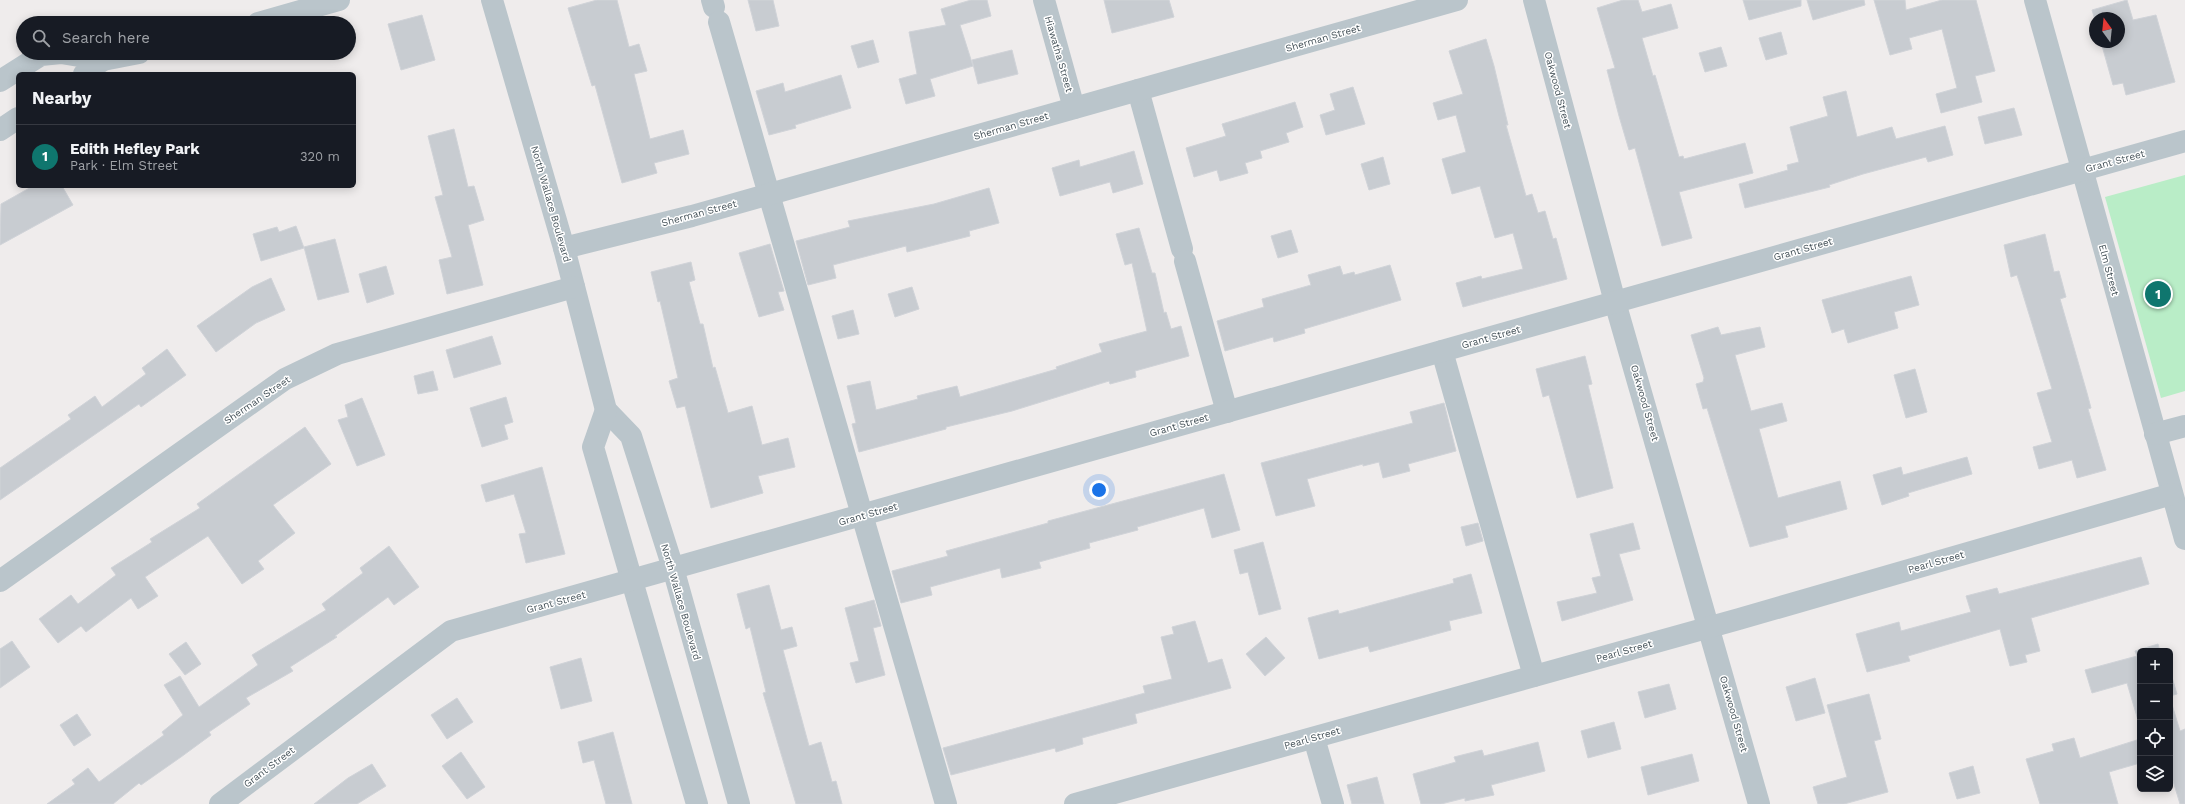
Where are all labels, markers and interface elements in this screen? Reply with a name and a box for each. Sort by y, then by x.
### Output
north arrow [2089,12,2125,48]
street label: Hiawatha Street [1043,15,1075,94]
search box [16,16,356,60]
street label: Sherman Street [1284,22,1362,54]
icon: search [30,27,52,49]
text: Search here [62,29,150,47]
street label: Oakwood Street [1542,51,1574,130]
text: Nearby [32,88,91,108]
street label: Sherman Street [972,110,1050,142]
text: Edith Hefley Park [70,140,200,158]
street label: North Wallace Boulevard [529,145,573,263]
street label: Grant Street [2084,148,2146,174]
text: 1 [42,149,48,164]
text: 320 m [300,149,340,164]
text: Park · Elm Street [70,158,178,173]
street label: Sherman Street [660,197,739,228]
street label: Grant Street [1772,235,1834,263]
street label: Elm Street [2097,243,2121,298]
pin: 1 [2145,279,2171,309]
street label: Grant Street [1460,323,1522,351]
street label: Oakwood Street [1629,364,1661,443]
street label: Sherman Street [222,373,293,426]
street label: Grant Street [1148,411,1210,439]
your location [1089,480,1109,500]
street label: Grant Street [837,500,899,528]
street label: North Wallace Boulevard [659,543,703,661]
street label: Pearl Street [1907,549,1966,575]
street label: Grant Street [525,589,587,615]
street label: Pearl Street [1595,638,1654,664]
map controls [2137,648,2173,792]
button: + [2137,648,2173,684]
street label: Oakwood Street [1718,675,1750,754]
button: − [2137,684,2173,720]
button: locate [2137,720,2173,756]
street label: Pearl Street [1283,725,1342,751]
street label: Grant Street [241,744,297,790]
button: layers [2137,756,2173,792]

